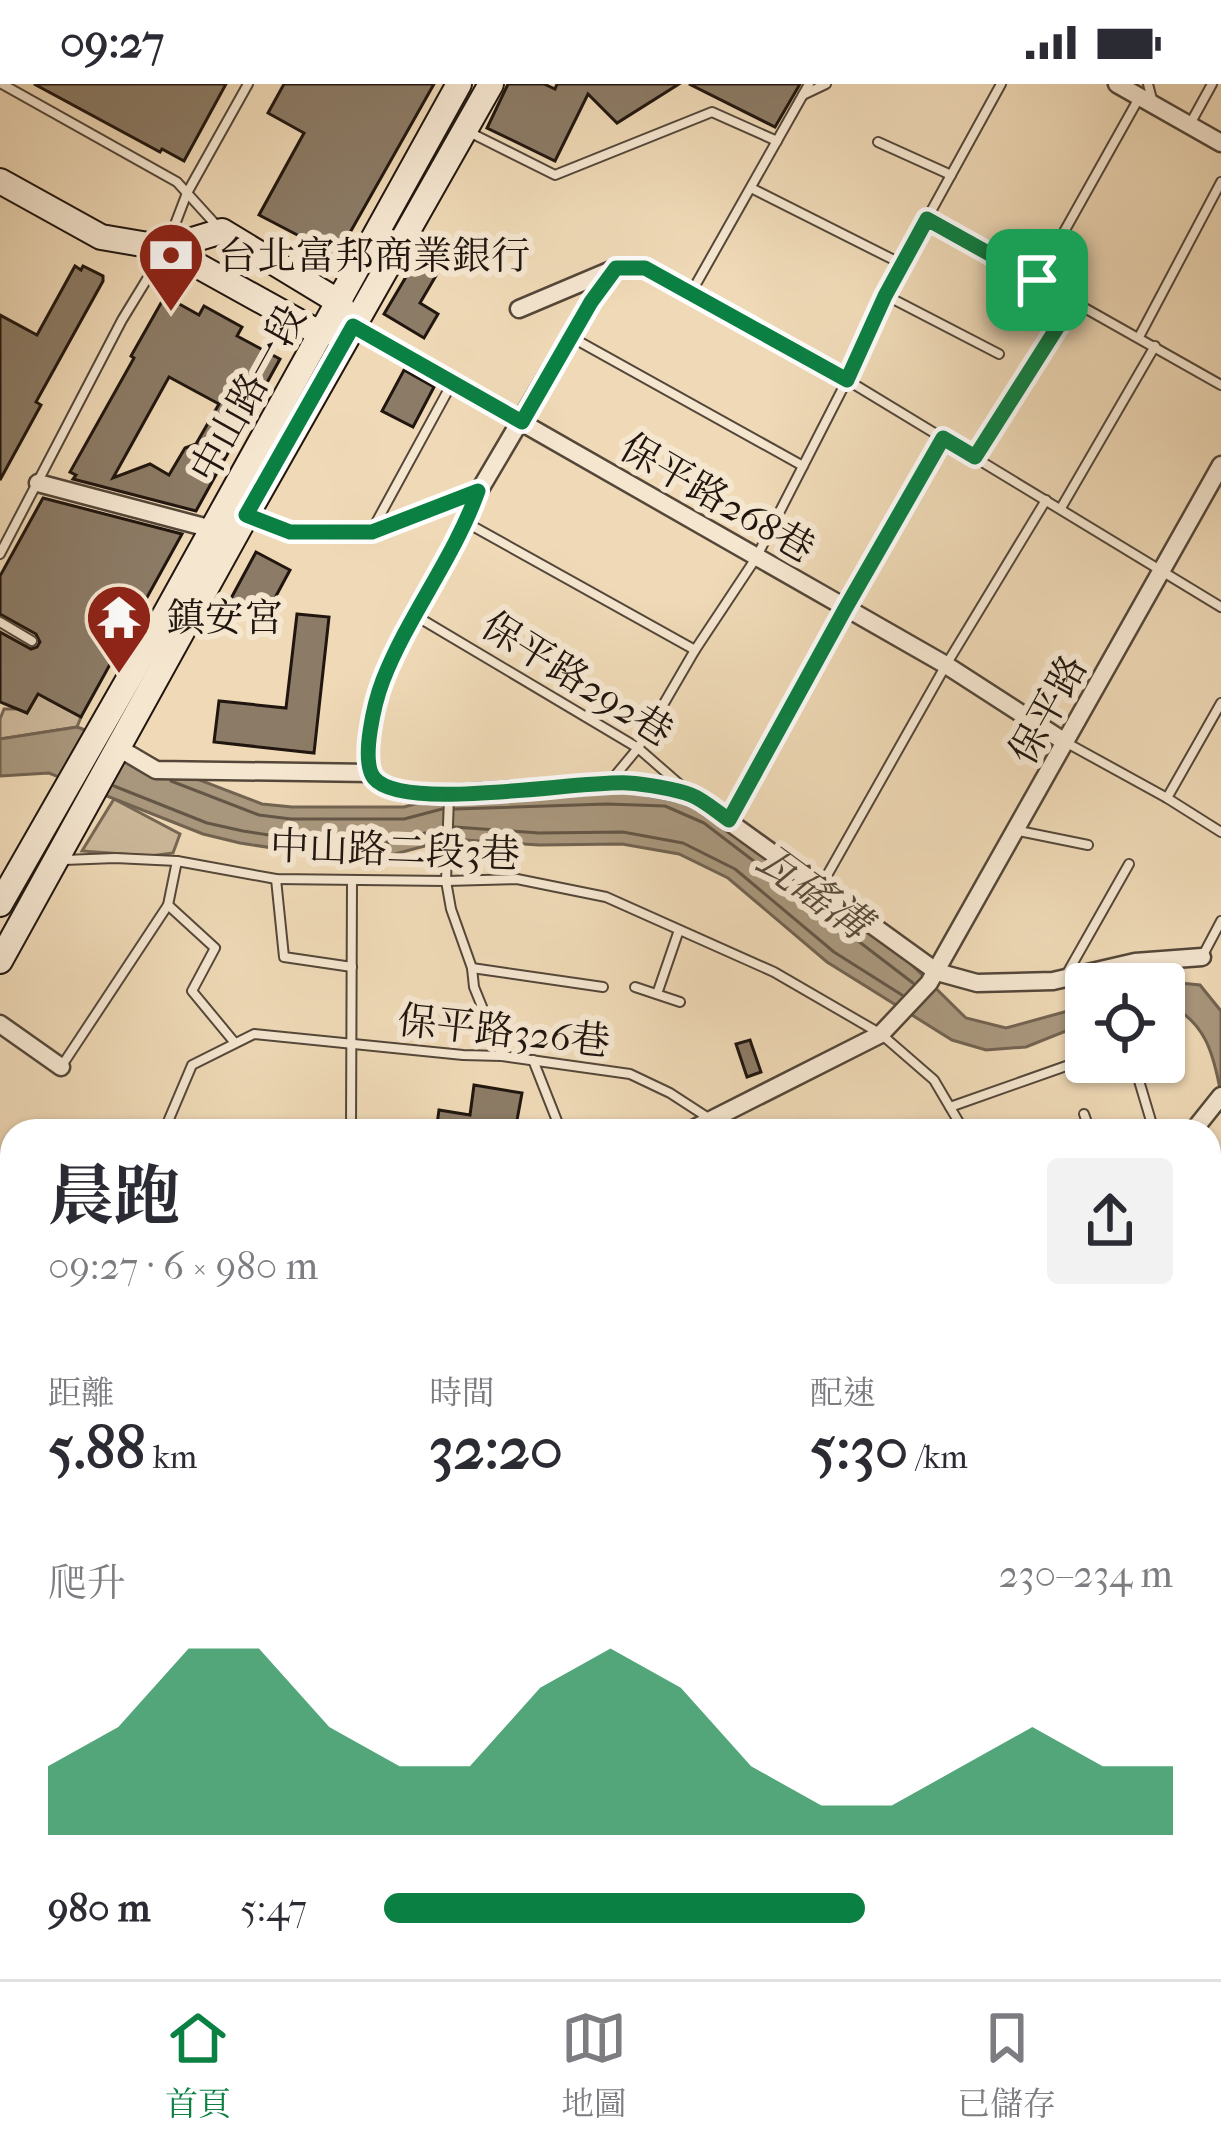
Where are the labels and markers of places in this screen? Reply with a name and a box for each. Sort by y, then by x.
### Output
bank icon: 台北富邦商業銀行 [136,220,206,314]
pin [986,229,1088,331]
place label: 台北富邦商業銀行 [218,233,530,279]
temple icon: 鎮安宮 [84,582,154,676]
place label: 鎮安宮 [166,595,283,641]

